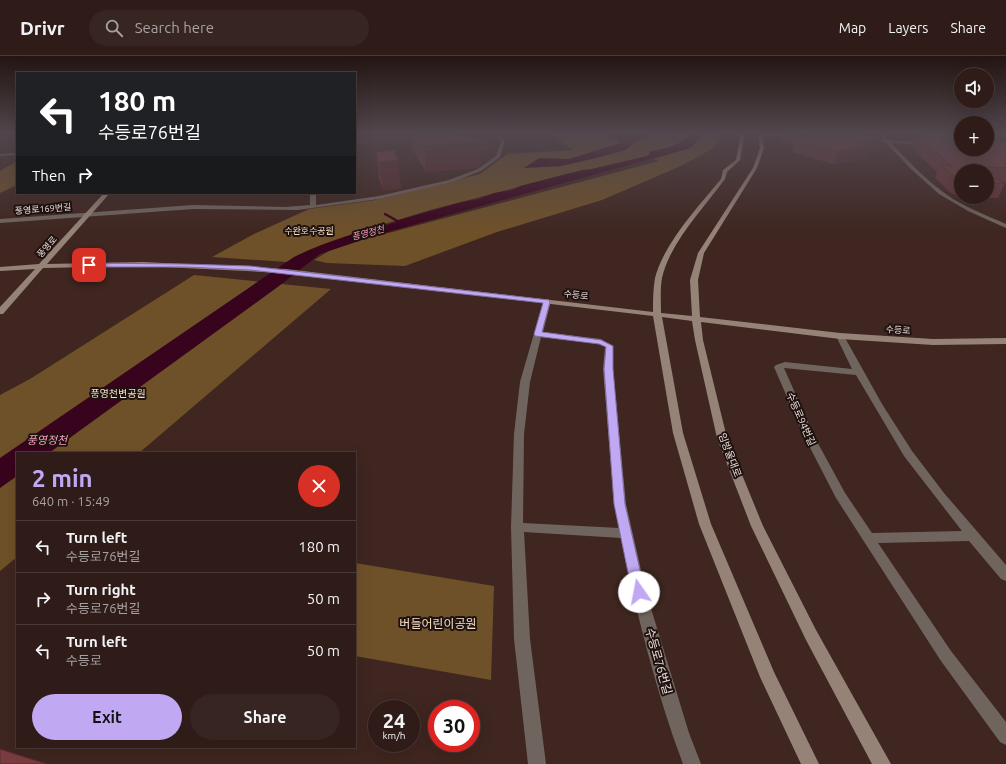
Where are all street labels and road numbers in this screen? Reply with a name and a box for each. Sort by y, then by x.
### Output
street label: 풍영로169번길 [14,202,72,216]
street label: 풍영로 [35,234,59,260]
street label: 수등로 [563,289,589,301]
street label: 수등로 [885,324,911,336]
street label: 수등로94번길 [784,391,818,447]
street label: 임방울대로 [717,432,743,478]
street label: 수등로76번길 [643,626,675,696]

